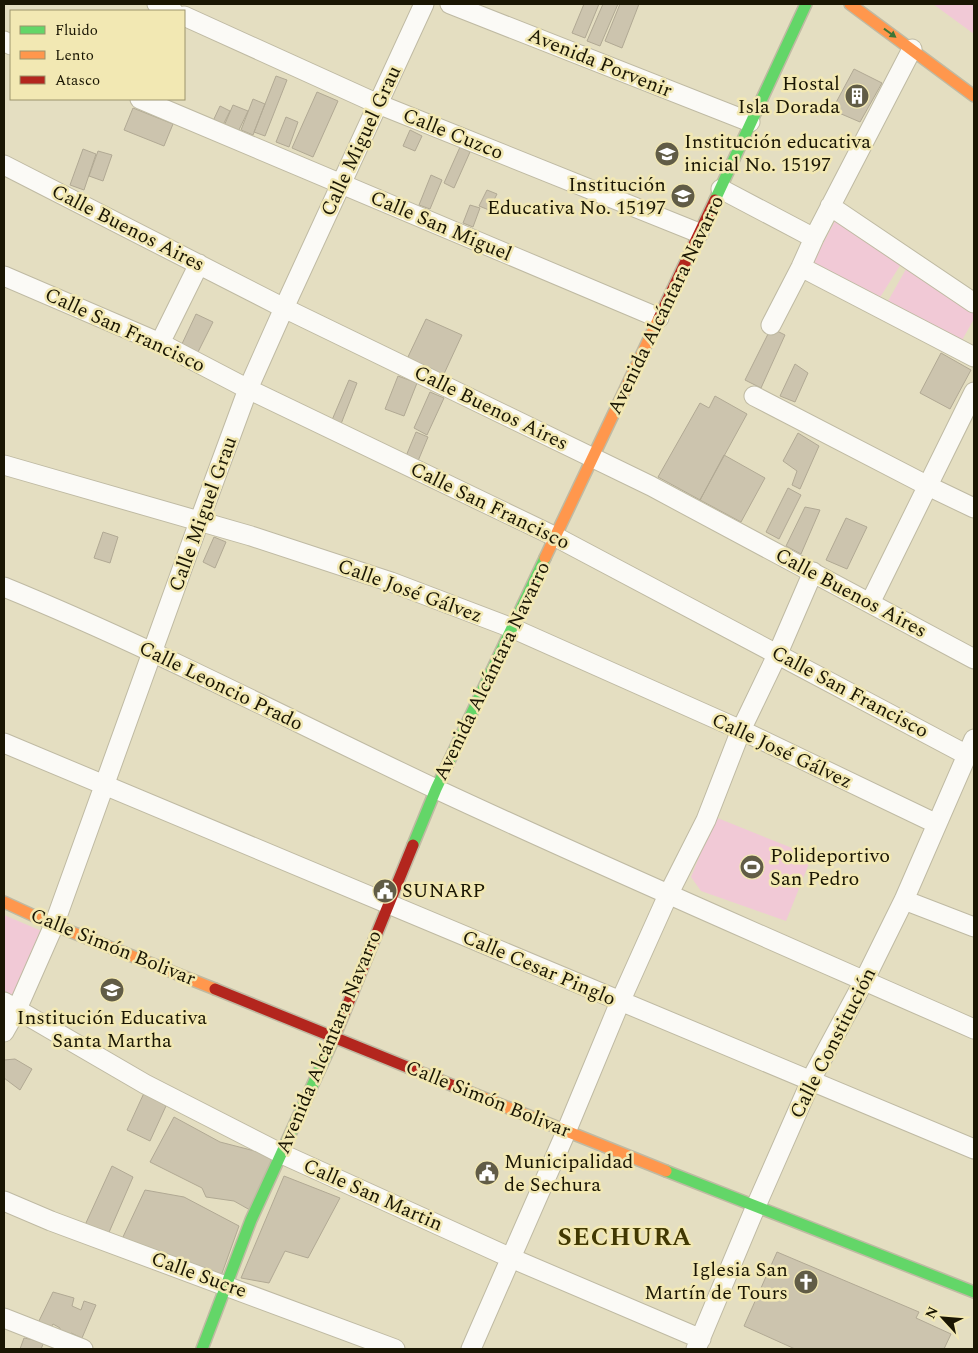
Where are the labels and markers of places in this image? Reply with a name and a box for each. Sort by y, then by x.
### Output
place label: Hostal Isla Dorada [738,69,840,122]
building icon: Hostal Isla Dorada [844,83,870,109]
place label: Institución educativa inicial No. 15197 [684,127,871,180]
school or university icon: Institución educativa inicial No. 15197 [654,141,680,167]
place label: Institución Educativa No. 15197 [487,170,666,223]
school or university icon: Institución Educativa No. 15197 [670,183,696,209]
place label: Polideportivo San Pedro [770,841,890,894]
sports icon: Polideportivo San Pedro [739,854,765,880]
place label: SUNARP [402,876,485,906]
public building icon: SUNARP [372,878,398,904]
school or university icon: Institución Educativa Santa Martha [99,977,125,1003]
place label: Institución Educativa Santa Martha [17,1003,207,1056]
place label: Municipalidad de Sechura [504,1147,633,1200]
public building icon: Municipalidad de Sechura [474,1160,500,1186]
place label: Iglesia San Martín de Tours [644,1255,788,1308]
church icon: Iglesia San Martín de Tours [793,1269,819,1295]

